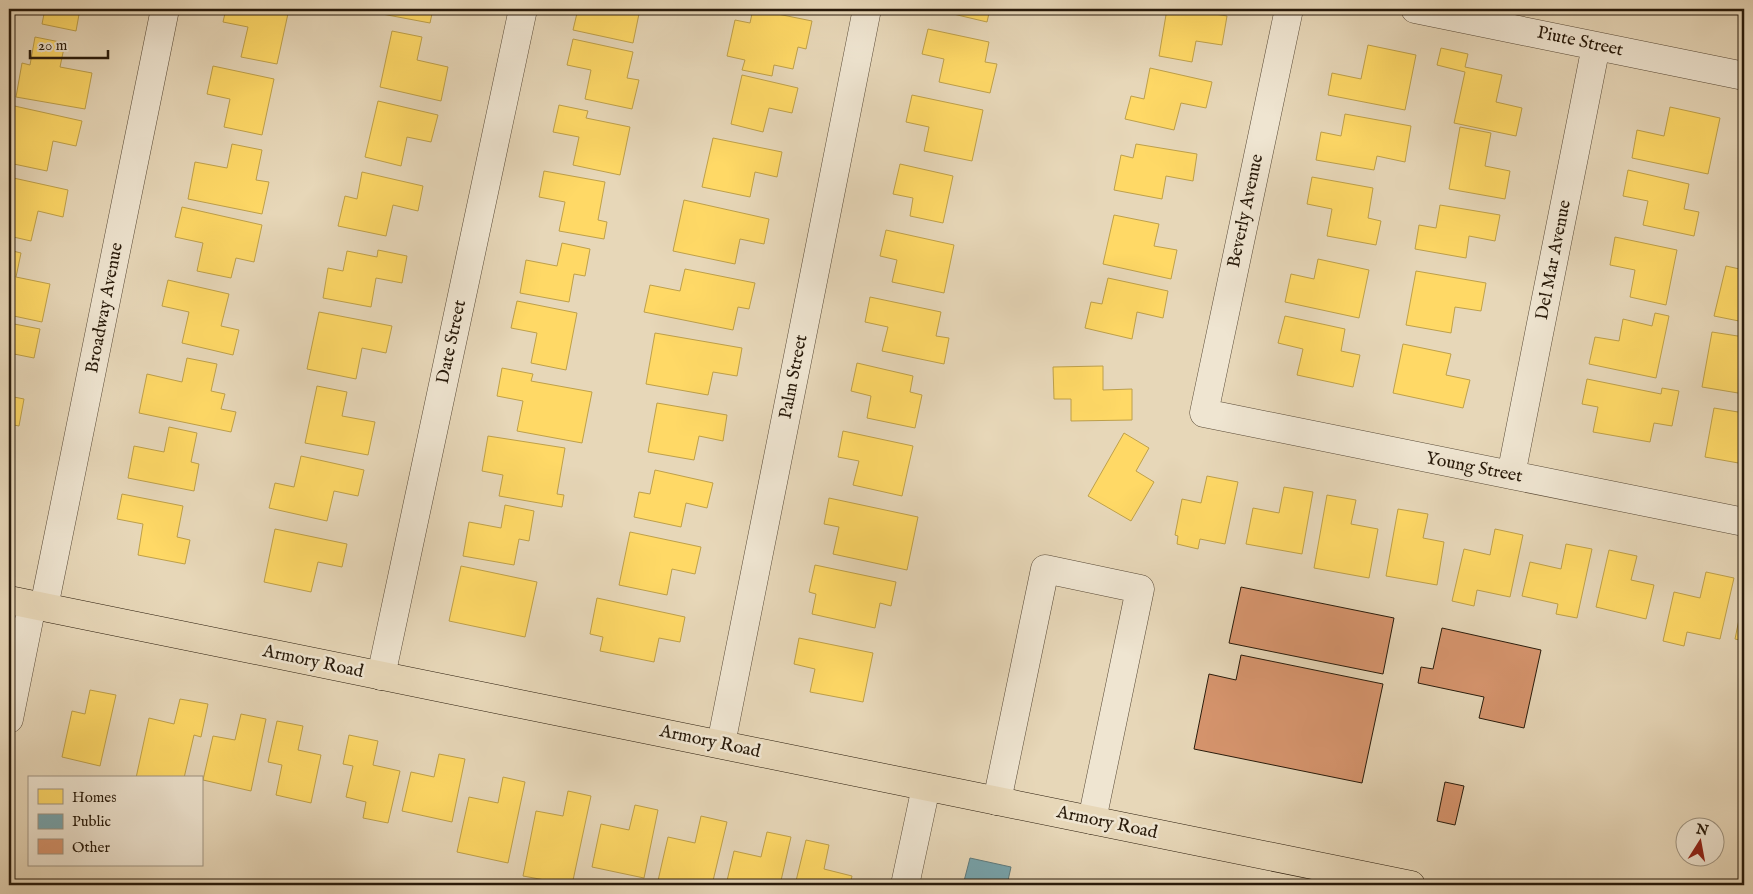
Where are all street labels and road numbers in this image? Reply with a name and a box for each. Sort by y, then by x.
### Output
street label: Piute Street [1535,22,1625,62]
street label: Beverly Avenue [1223,152,1269,270]
street label: Del Mar Avenue [1531,198,1577,322]
street label: Broadway Avenue [81,241,129,375]
street label: Date Street [432,298,472,386]
street label: Palm Street [775,333,813,421]
street label: Young Street [1424,447,1524,489]
street label: Armory Road [260,640,366,684]
street label: Armory Road [657,720,763,764]
street label: Armory Road [1054,801,1160,845]

